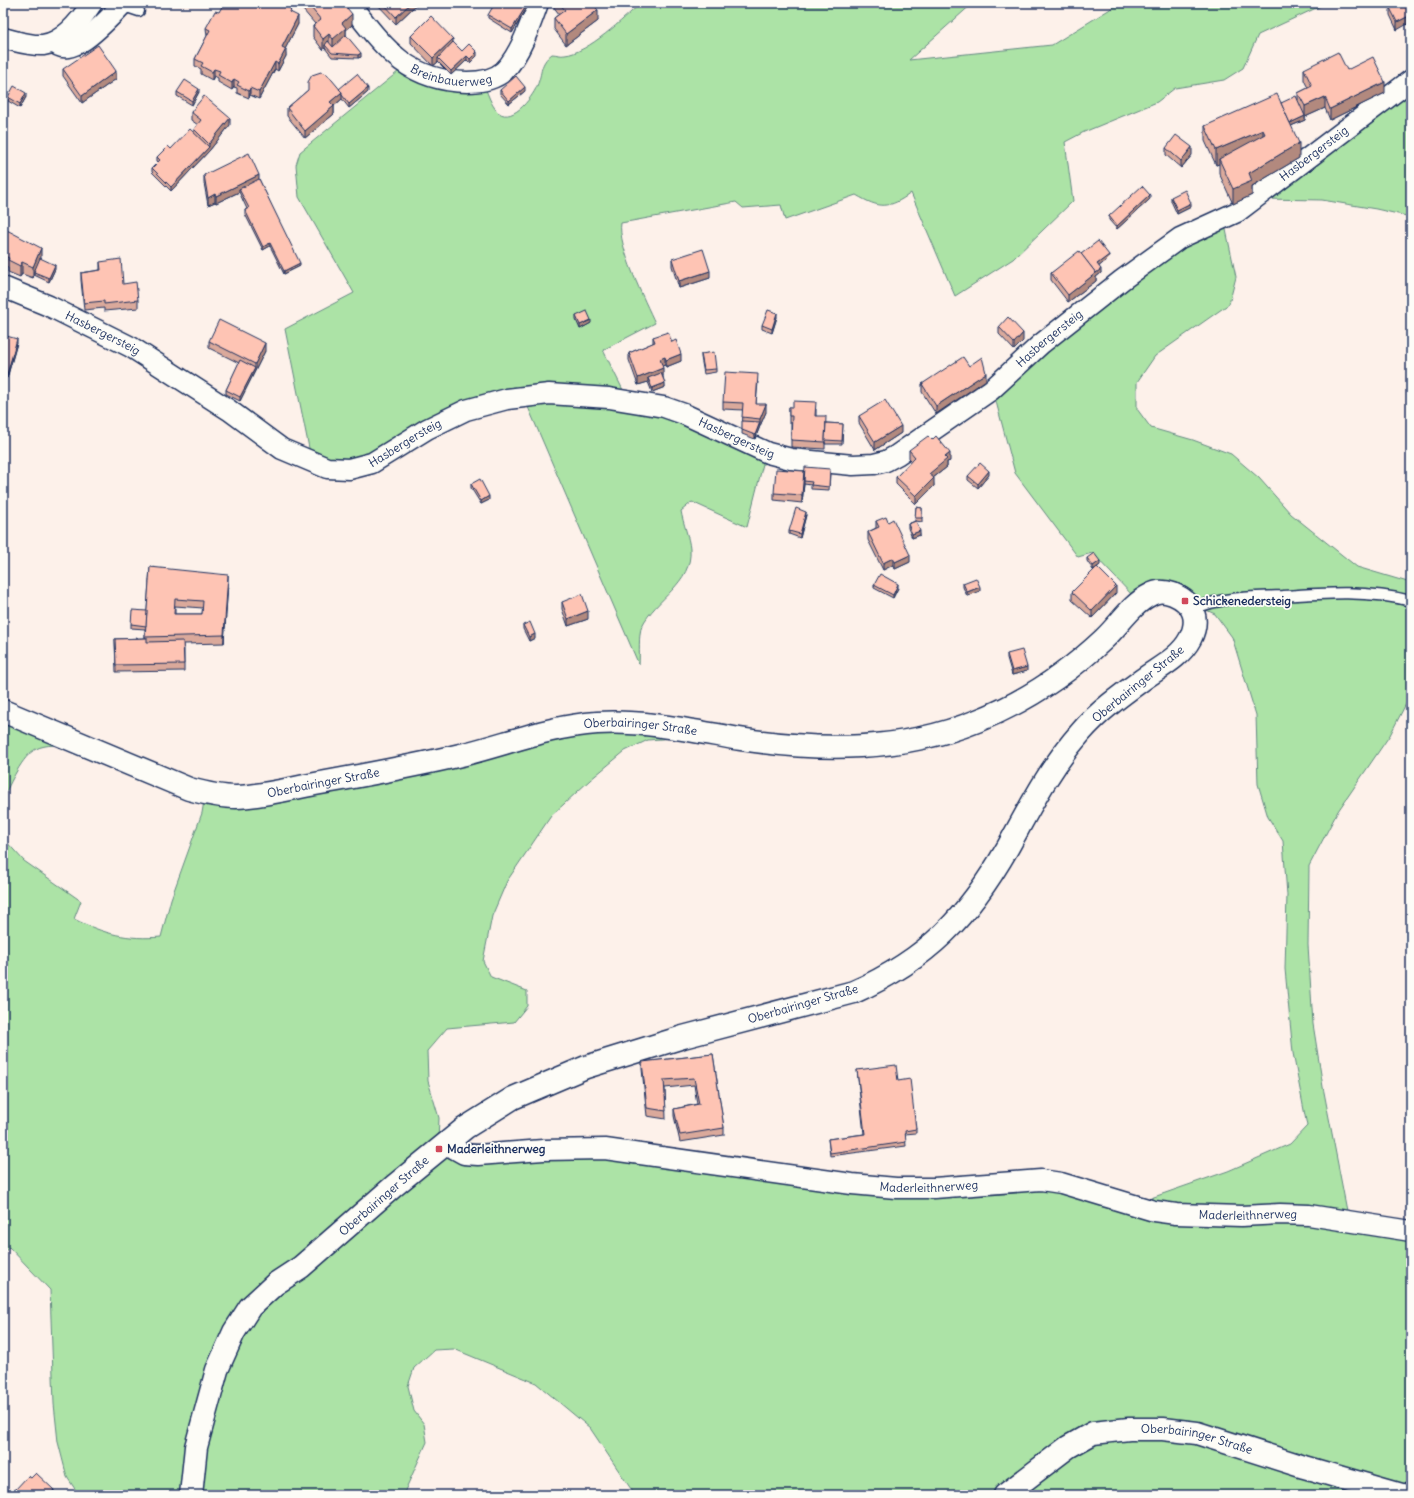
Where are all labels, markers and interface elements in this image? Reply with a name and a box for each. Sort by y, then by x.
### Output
street label: Breinbauerweg [408,61,494,89]
street label: Hasbergersteig [1276,123,1351,184]
street label: Hasbergersteig [1013,306,1085,370]
street label: Hasbergersteig [63,307,143,358]
street label: Hasbergersteig [696,414,776,461]
street label: Hasbergersteig [366,415,444,470]
place label: Schickenedersteig [1193,593,1291,609]
marker: Schickenedersteig [1180,596,1190,606]
street label: Oberbairinger Straße [1089,642,1187,725]
street label: Oberbairinger Straße [583,714,698,738]
street label: Oberbairinger Straße [266,764,381,800]
street label: Oberbairinger Straße [746,981,860,1026]
place label: Maderleithnerweg [447,1141,546,1157]
marker: Maderleithnerweg [434,1144,444,1154]
street label: Oberbairinger Straße [336,1153,432,1239]
street label: Maderleithnerweg [879,1177,979,1195]
street label: Maderleithnerweg [1198,1206,1297,1223]
street label: Oberbairinger Straße [1141,1421,1254,1457]

